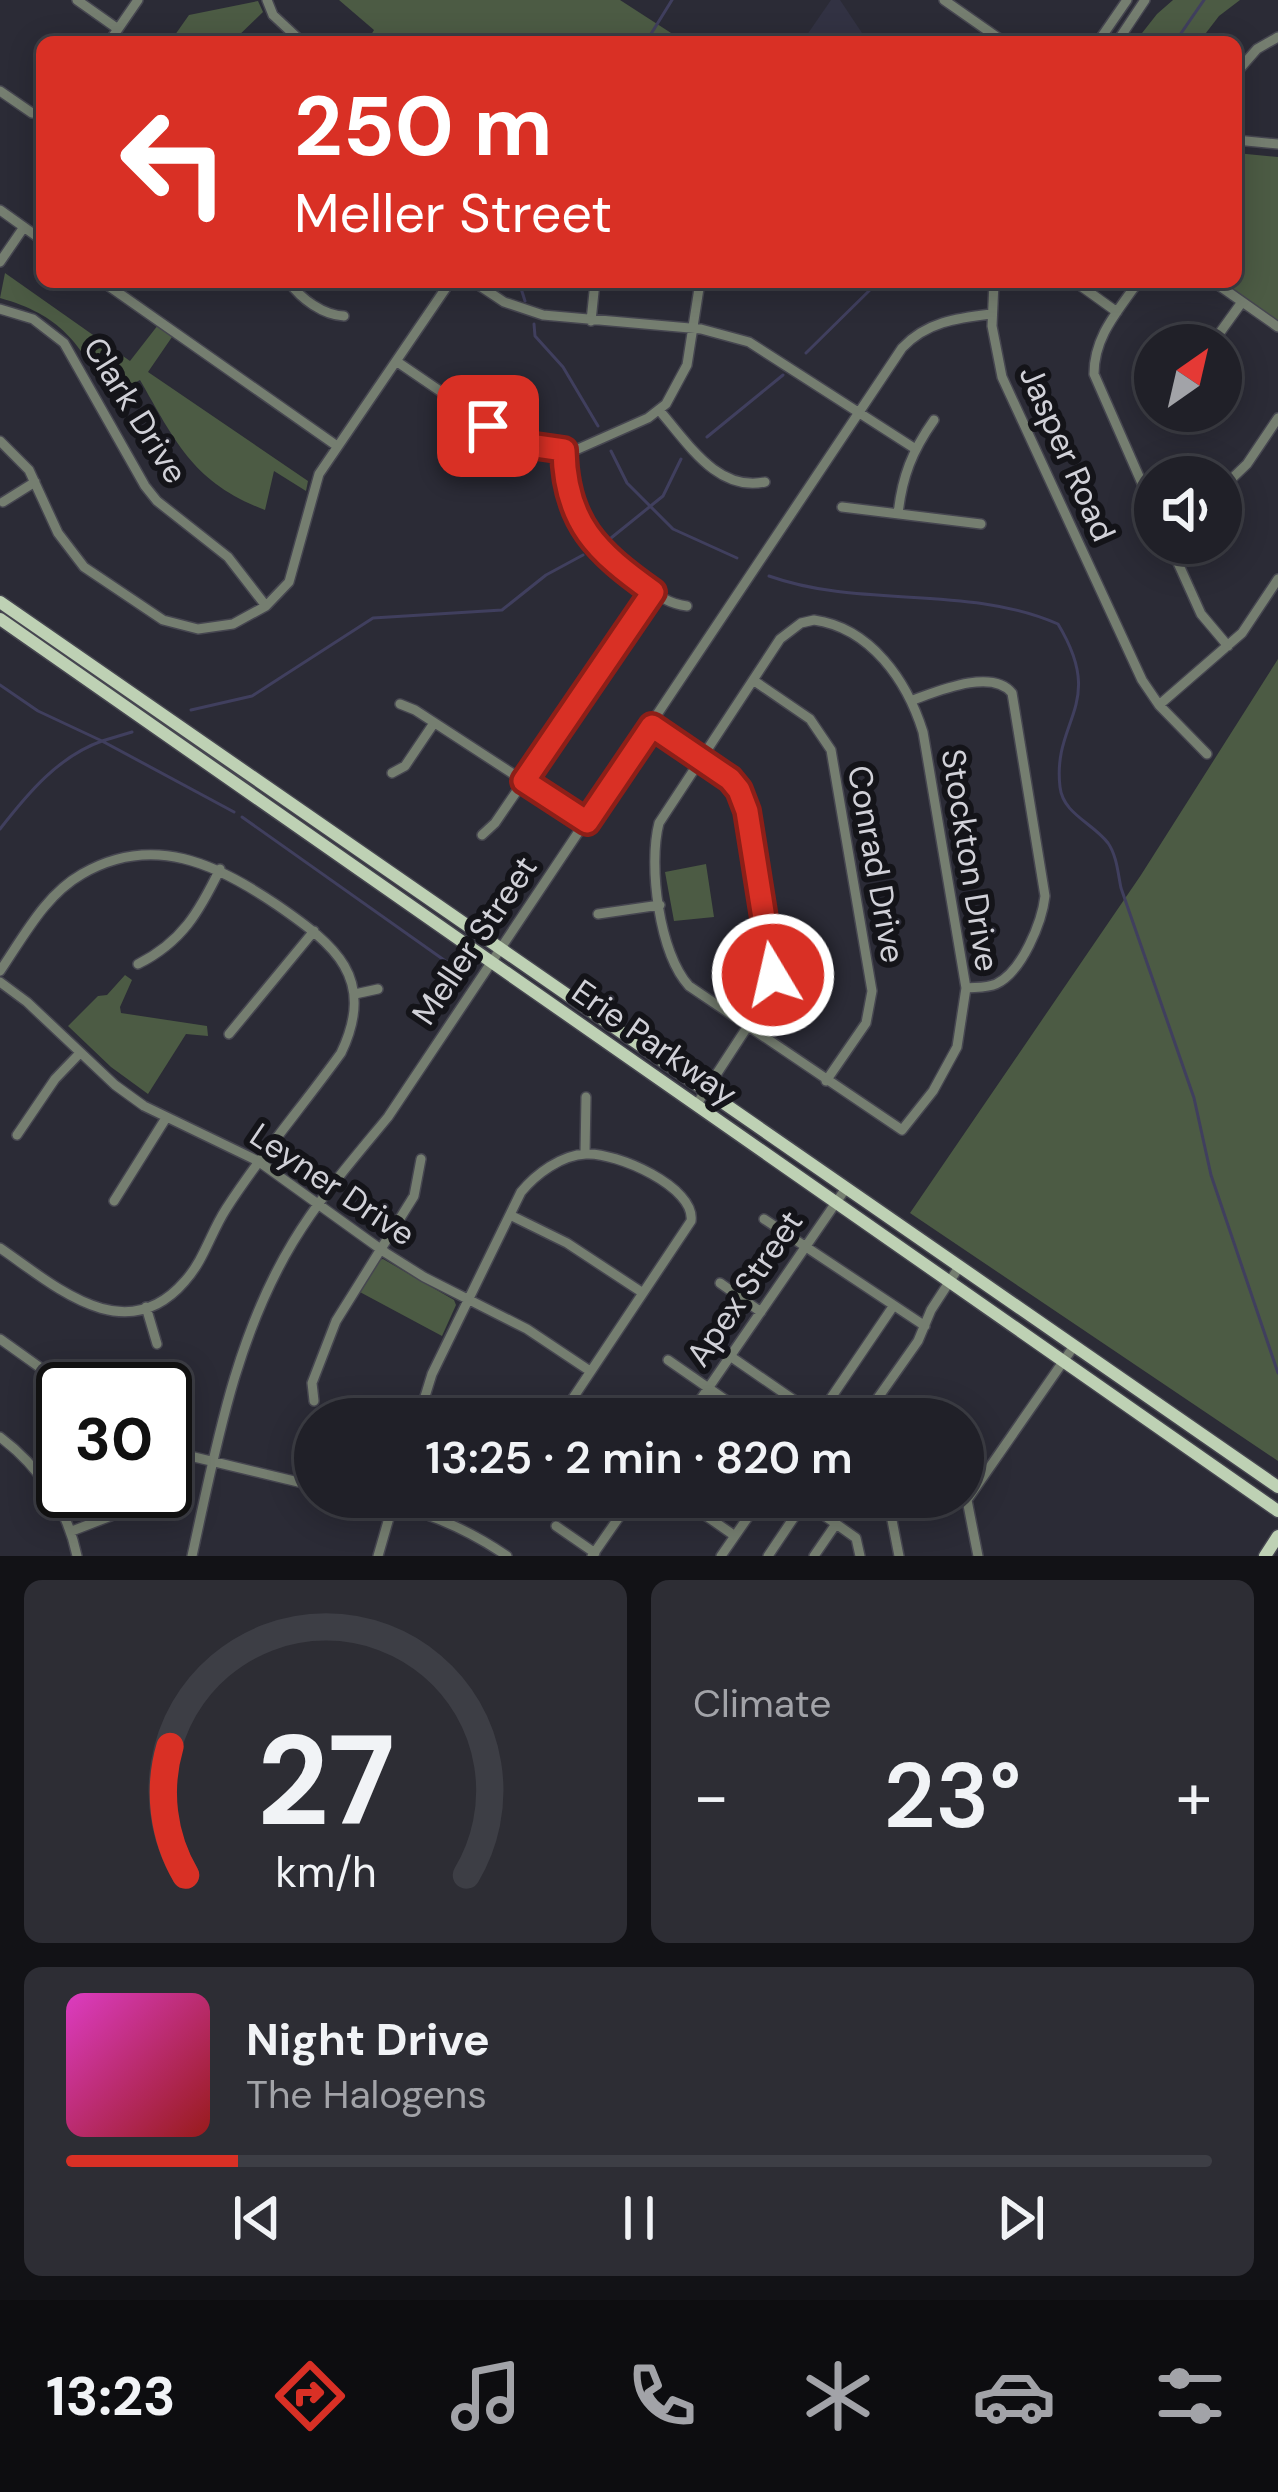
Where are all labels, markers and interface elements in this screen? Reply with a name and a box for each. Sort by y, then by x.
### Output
text: 250 m [294,72,553,181]
icon: left [96,84,252,240]
text: Meller Street [294,178,612,249]
north arrow [1134,324,1242,432]
map controls [1134,324,1242,564]
street label: Clark Drive [74,329,197,492]
street label: Jasper Road [1010,358,1125,548]
pin [437,375,539,477]
icon: arrive [455,393,521,459]
button: sound [1134,456,1242,564]
street label: Stockton Drive [932,746,1009,974]
street label: Conrad Drive [838,762,915,966]
street label: Meller Street [402,848,547,1033]
position arrow [710,912,836,1038]
street label: Erie Parkway [564,970,746,1115]
street label: Leyner Drive [242,1113,423,1255]
street label: Apex Street [676,1202,812,1375]
speed limit sign: 30 [36,1362,192,1518]
text: 13:25 · 2 min · 820 m [425,1428,853,1487]
text: Climate [693,1678,831,1729]
text: 27 [256,1700,395,1863]
text: 23° [884,1738,1021,1855]
text: − [693,1754,729,1839]
text: + [1176,1754,1212,1839]
text: km/h [275,1843,376,1899]
text: Night Drive [246,2010,490,2069]
text: The Halogens [246,2069,487,2120]
icon: previous [224,2185,290,2251]
icon: pause [606,2185,672,2251]
icon: next [988,2185,1054,2251]
icon: directions [268,2354,352,2438]
icon: music [444,2354,528,2438]
icon: phone [620,2354,704,2438]
icon: climate [796,2354,880,2438]
icon: car [972,2354,1056,2438]
icon: filters [1148,2354,1232,2438]
text: 13:23 [46,2361,176,2432]

